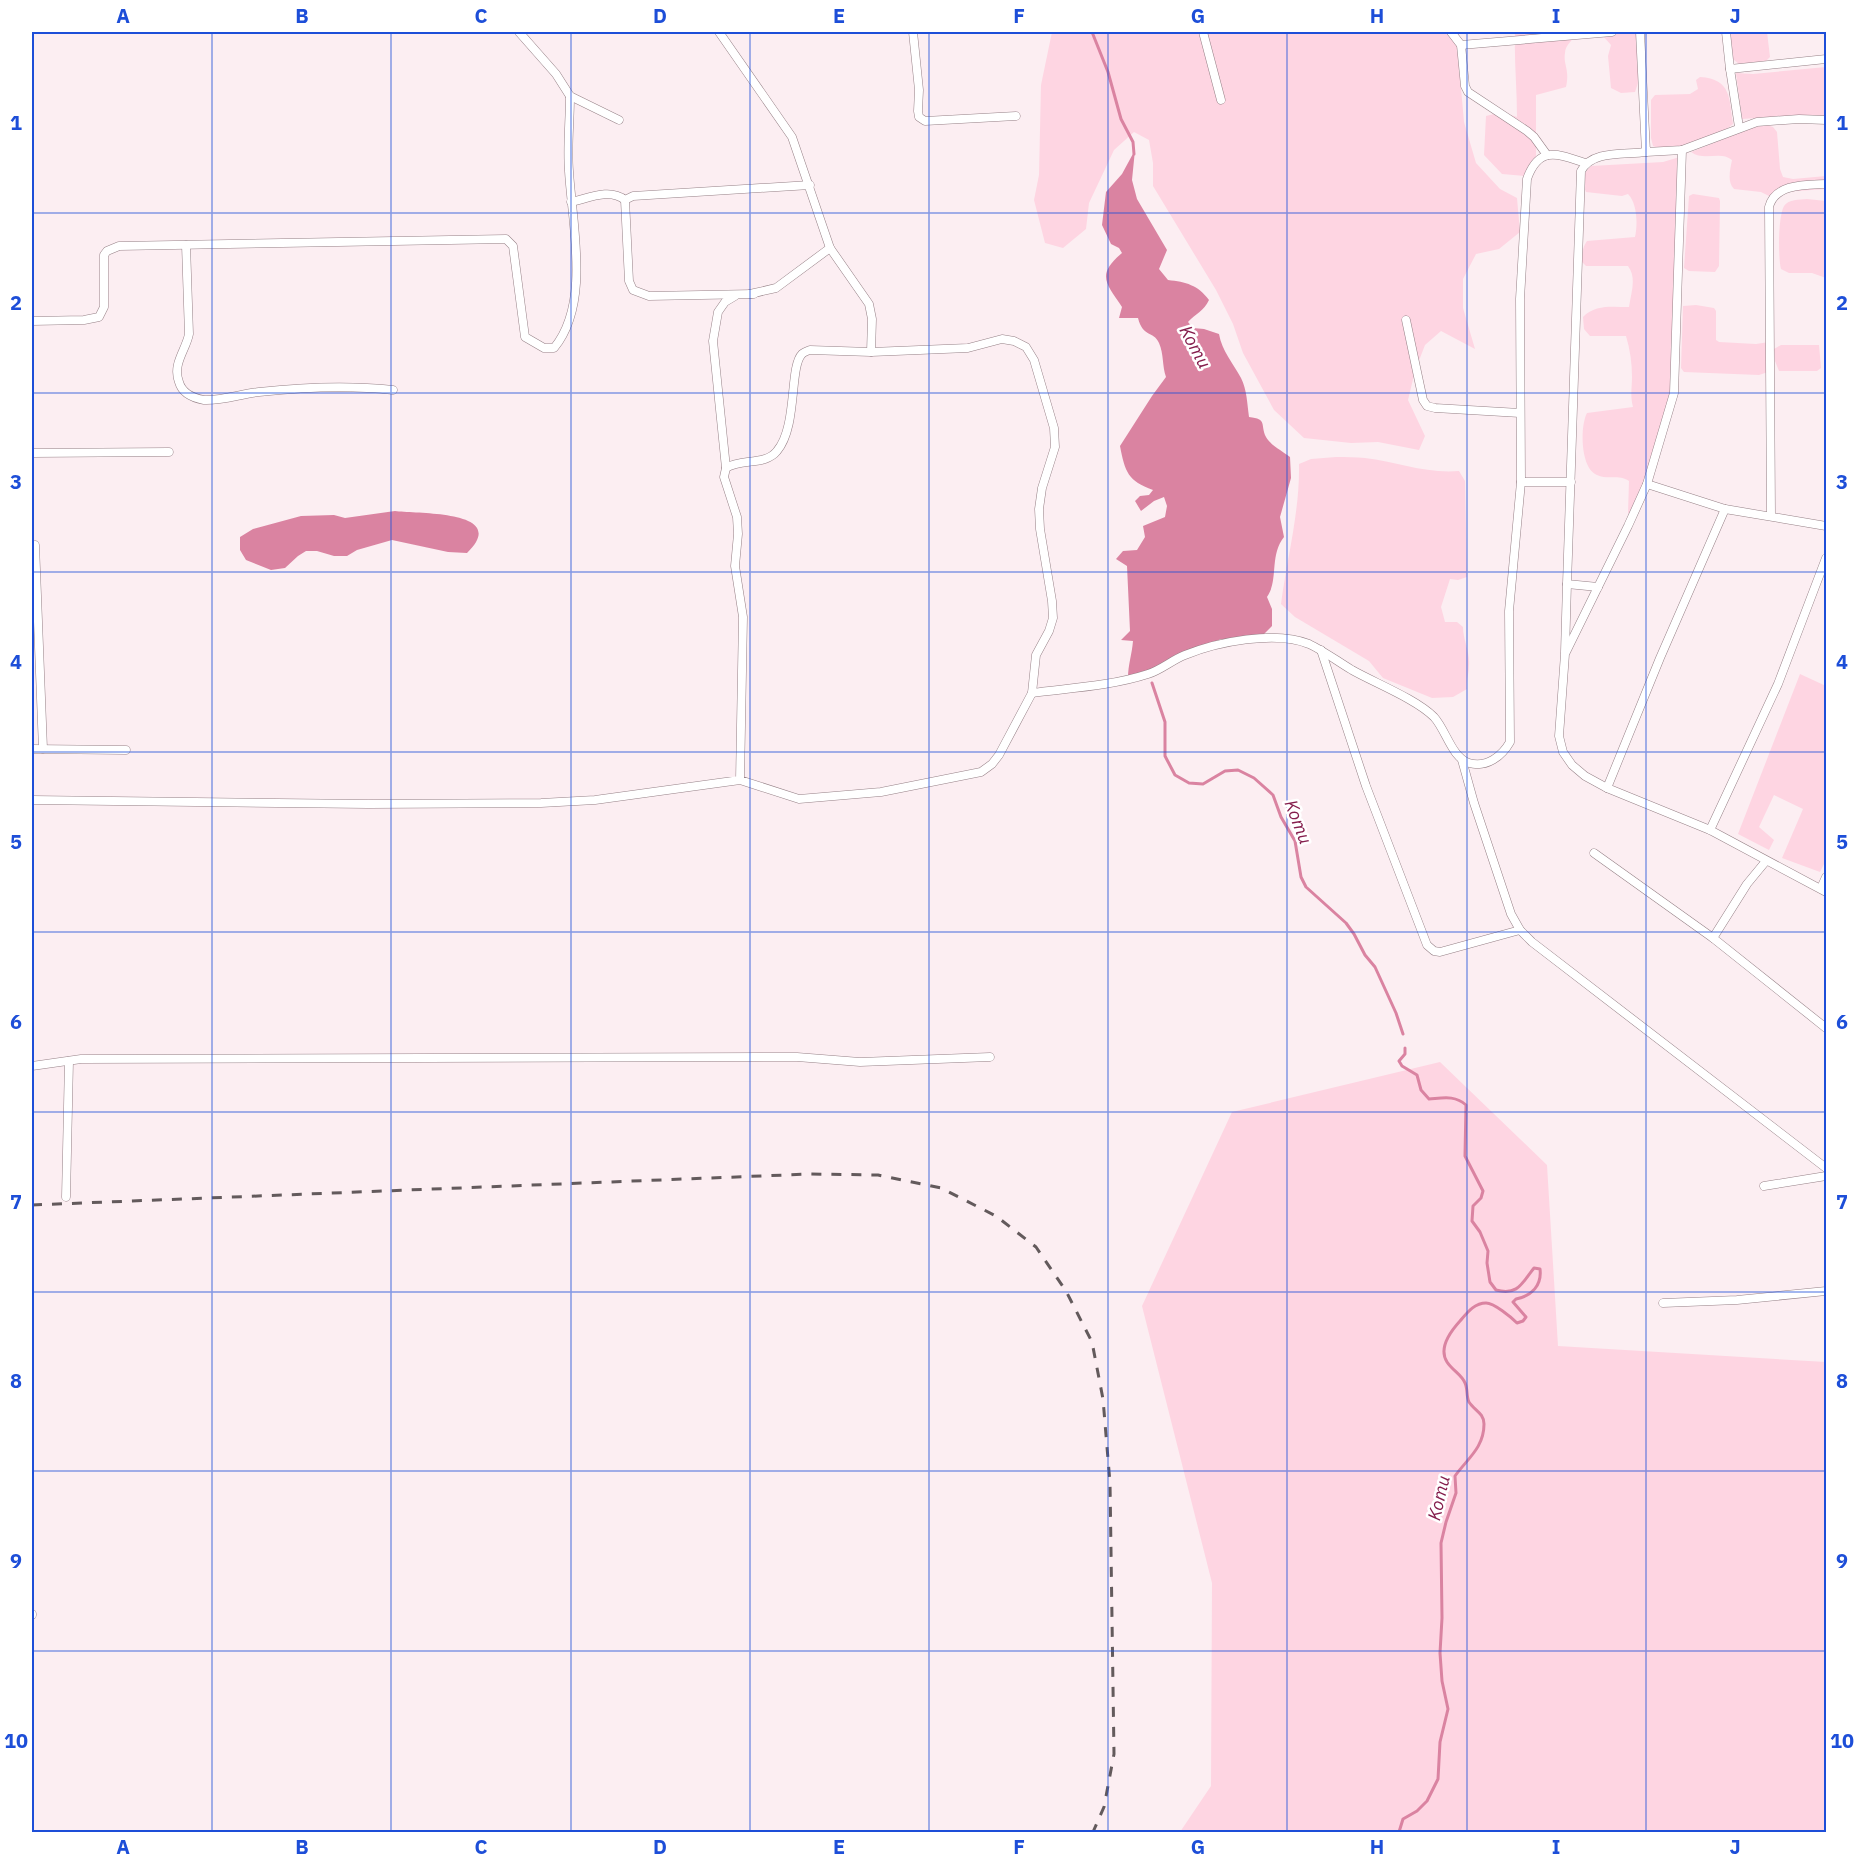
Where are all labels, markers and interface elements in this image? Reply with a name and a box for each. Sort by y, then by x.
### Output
text: A [116,2,130,29]
text: B [295,2,309,29]
text: C [474,2,488,29]
text: D [653,2,667,29]
text: E [833,2,845,29]
text: F [1013,2,1025,29]
text: G [1191,2,1205,29]
text: H [1370,2,1384,29]
text: I [1552,2,1560,29]
text: J [1729,2,1741,29]
text: 1 [10,109,22,136]
text: 1 [1836,109,1848,136]
text: 2 [10,289,22,316]
text: 2 [1836,289,1848,316]
water label: Komu [1175,321,1216,372]
text: 3 [10,468,22,495]
text: 3 [1836,468,1848,495]
text: 4 [10,648,22,675]
text: 4 [1836,648,1848,675]
water label: Komu [1280,796,1317,847]
text: 5 [10,828,22,855]
text: 5 [1836,828,1848,855]
text: 6 [10,1008,22,1035]
text: 6 [1836,1008,1848,1035]
text: 7 [10,1188,22,1215]
text: 7 [1836,1188,1848,1215]
text: 8 [10,1367,22,1394]
text: 8 [1836,1367,1848,1394]
water label: Komu [1422,1473,1455,1523]
text: 9 [10,1547,22,1574]
text: 9 [1836,1547,1848,1574]
text: 10 [4,1727,28,1754]
text: 10 [1830,1727,1854,1754]
text: A [116,1833,130,1860]
text: B [295,1833,309,1860]
text: C [474,1833,488,1860]
text: D [653,1833,667,1860]
text: E [833,1833,845,1860]
text: F [1013,1833,1025,1860]
text: G [1191,1833,1205,1860]
text: H [1370,1833,1384,1860]
text: I [1552,1833,1560,1860]
text: J [1729,1833,1741,1860]

